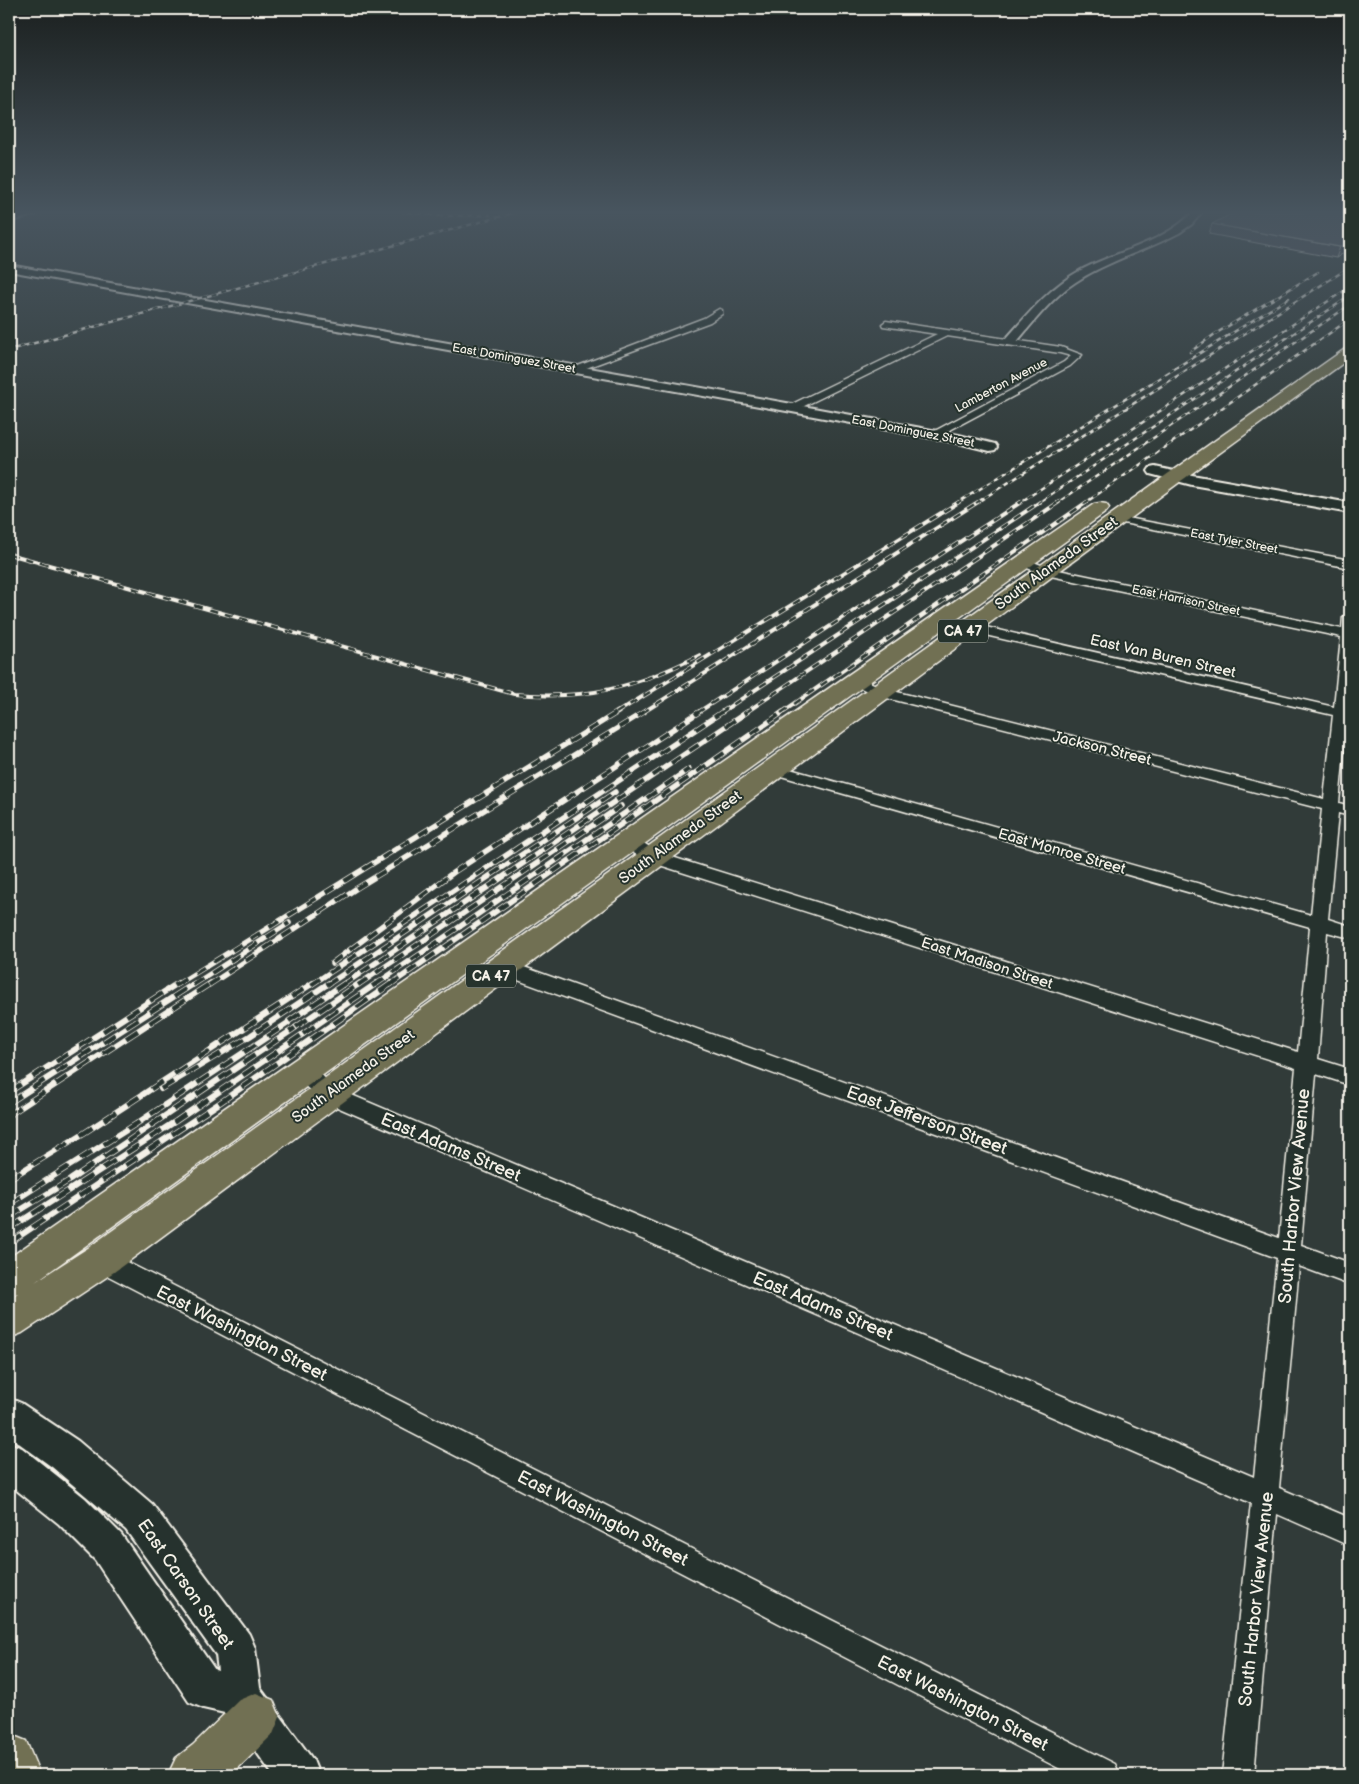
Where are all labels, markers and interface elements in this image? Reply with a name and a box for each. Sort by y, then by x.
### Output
street label: East Dominguez Street [451,340,577,377]
street label: Lamberton Avenue [953,355,1050,416]
street label: East Dominguez Street [850,412,976,451]
street label: South Alameda Street [991,512,1122,614]
street label: East Tyler Street [1189,526,1279,557]
street label: East Harrison Street [1131,582,1242,619]
road number: CA 47 [938,620,988,642]
street label: East Van Buren Street [1088,630,1238,683]
street label: Jackson Street [1051,727,1153,770]
street label: South Alameda Street [615,786,746,888]
street label: East Monroe Street [996,824,1128,879]
street label: East Madison Street [919,933,1055,994]
road number: CA 47 [466,964,516,988]
street label: South Alameda Street [288,1025,419,1127]
street label: East Jefferson Street [844,1082,1011,1159]
street label: South Harbor View Avenue [1275,1087,1314,1304]
street label: East Adams Street [378,1108,524,1187]
street label: East Adams Street [750,1267,896,1346]
street label: East Washington Street [153,1281,331,1386]
street label: East Washington Street [514,1466,692,1571]
street label: South Harbor View Avenue [1235,1490,1278,1707]
street label: East Carson Street [133,1515,239,1654]
street label: East Washington Street [874,1651,1052,1756]

